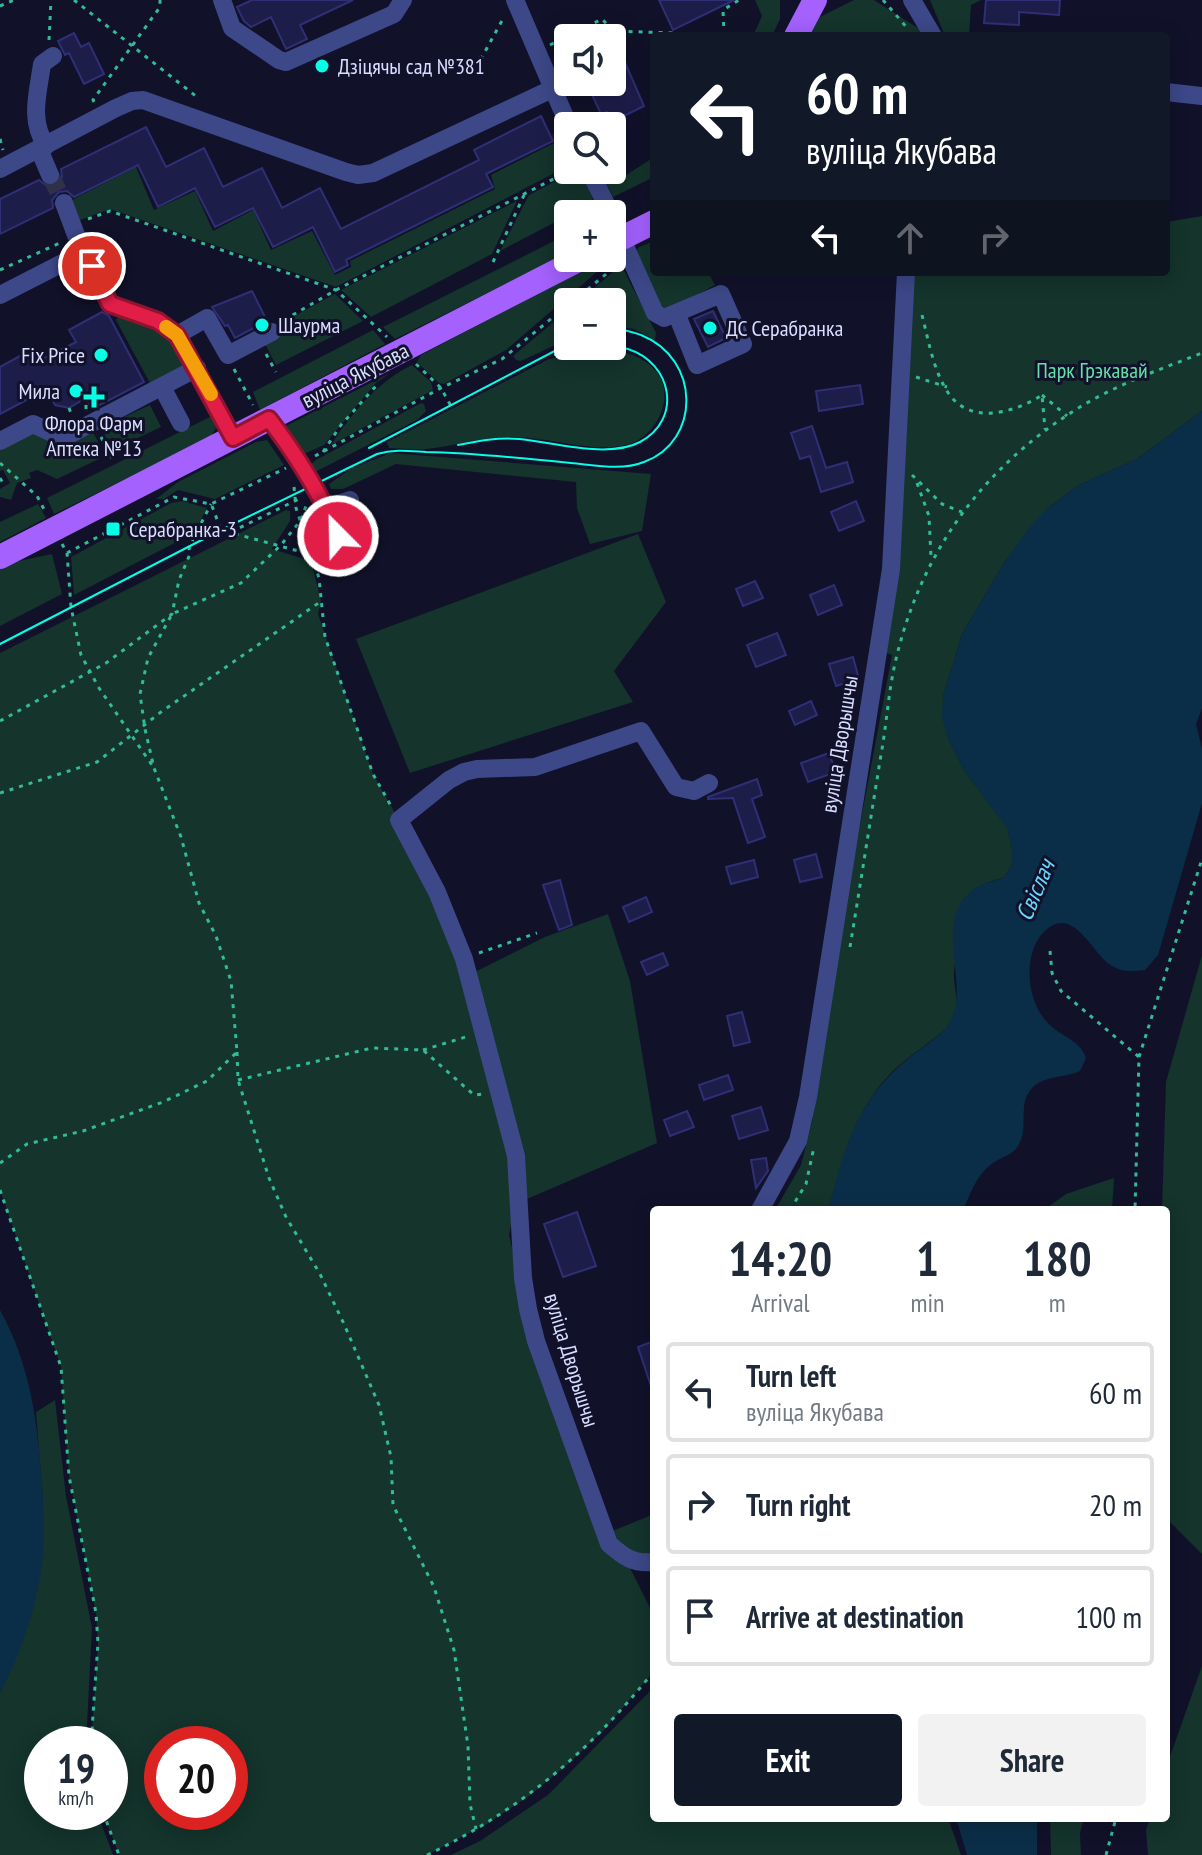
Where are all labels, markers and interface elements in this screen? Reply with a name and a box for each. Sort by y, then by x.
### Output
map controls [554,24,626,360]
button: sound [554,24,626,96]
place label: Дзіцячы сад №381 [338,52,485,80]
marker: Дзіцячы сад №381 [313,57,331,75]
text: 60 m [806,57,908,129]
icon: left [674,64,778,168]
button: search [554,112,626,184]
text: вуліца Якубава [806,127,997,174]
button: + [554,200,626,272]
icon: left [804,216,848,260]
icon: ahead [888,216,932,260]
icon: right [972,216,1016,260]
pin [58,232,126,300]
icon: arrive [70,244,114,288]
button: − [554,288,626,360]
place label: Шаурма [278,311,340,339]
place label: ДС Серабранка [726,314,843,342]
marker: Шаурма [253,316,271,334]
marker: ДС Серабранка [701,319,719,337]
street label: вуліца Якубава [297,336,413,414]
place label: Fix Price [21,341,85,369]
marker: Fix Price [92,346,110,364]
park label: Парк Грэкавай [1036,356,1148,384]
place label: Мила [19,377,60,405]
marker: Мила [67,382,85,400]
marker: Флора Фарм Аптека №13 [85,388,103,406]
place label: Флора Фарм Аптека №13 [45,409,143,462]
position arrow [296,494,380,578]
place label: Серабранка-3 [129,515,237,543]
marker: Серабранка-3 [104,520,122,538]
street label: вуліца Дворышчы [814,673,864,815]
water label: Свіслач [1008,853,1063,925]
text: 14:20 [728,1227,832,1289]
text: 1 [916,1227,939,1289]
text: 180 [1023,1227,1092,1289]
text: Arrival [751,1286,810,1319]
text: min [910,1286,944,1319]
text: m [1049,1286,1066,1319]
street label: вуліца Дворышчы [538,1290,606,1430]
text: Turn left [746,1356,836,1395]
icon: left [678,1370,722,1414]
text: 60 m [1089,1373,1142,1412]
text: вуліца Якубава [746,1395,884,1428]
icon: right [678,1482,722,1526]
text: Turn right [746,1485,850,1524]
text: 20 m [1089,1485,1142,1524]
icon: arrive [678,1594,722,1638]
text: Arrive at destination [746,1597,964,1636]
text: 100 m [1076,1597,1142,1636]
button: Exit [674,1714,902,1806]
button: Share [918,1714,1146,1806]
speed limit sign: 20 [144,1726,248,1830]
text: 19 [57,1742,95,1794]
text: km/h [58,1785,94,1811]

